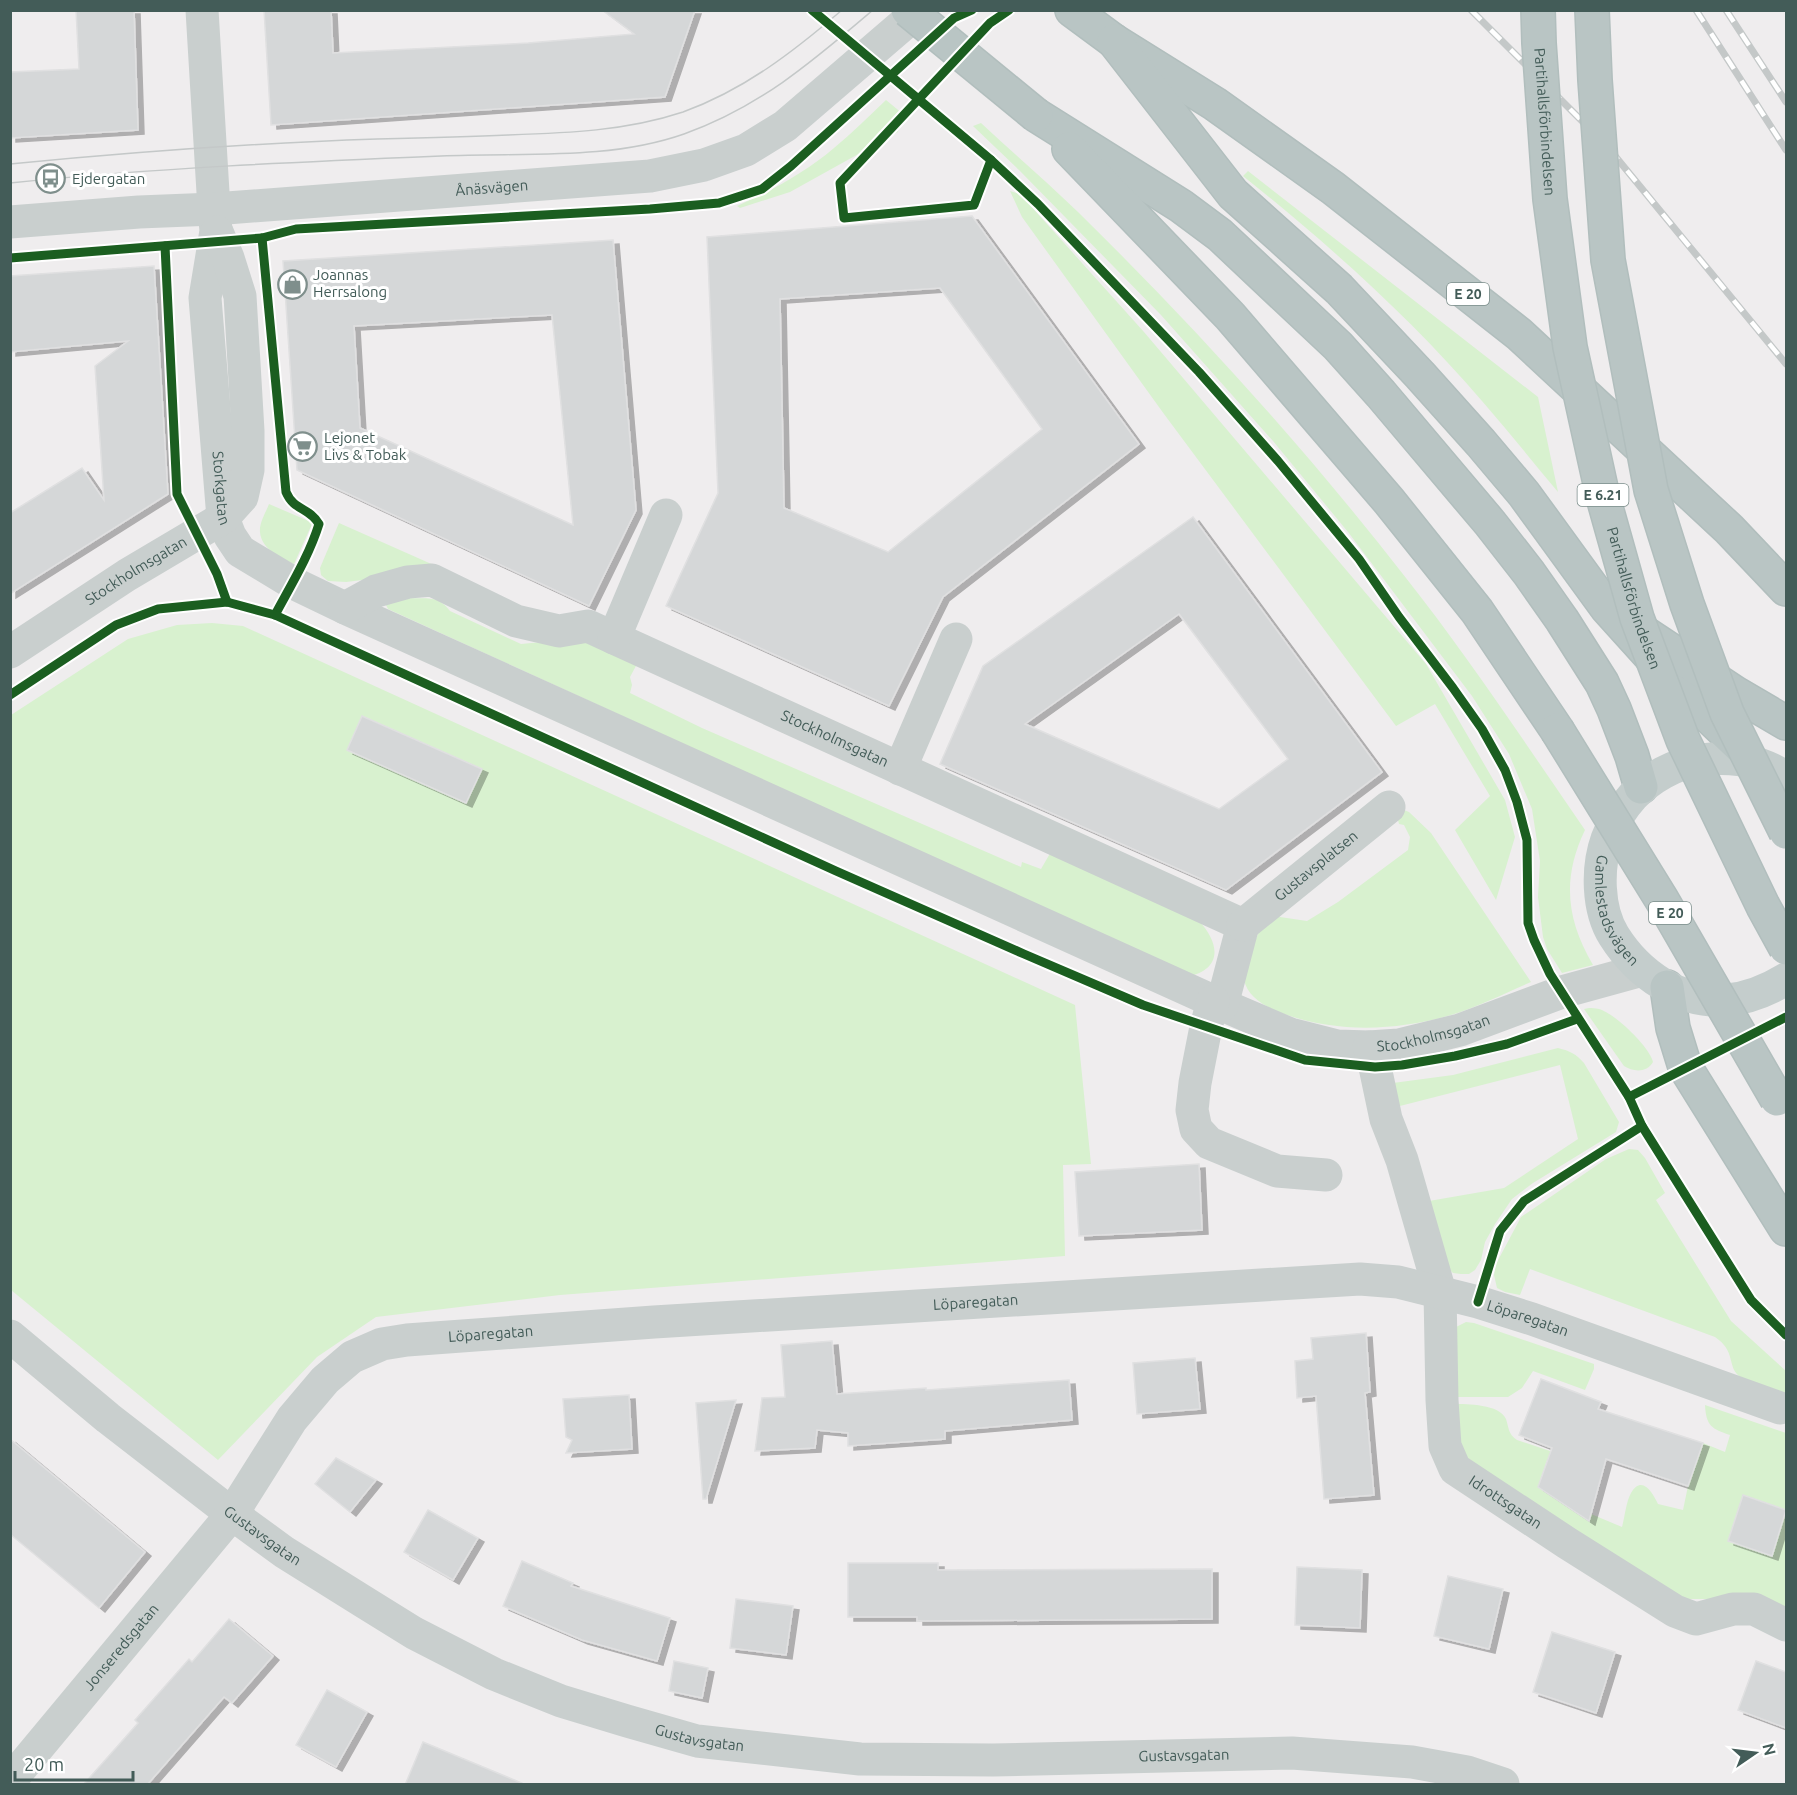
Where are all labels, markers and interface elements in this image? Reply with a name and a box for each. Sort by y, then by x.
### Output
street label: Partihallsförbindelsen [1531,47,1559,196]
bus stop icon: Ejdergatan [35,163,67,195]
place label: Ejdergatan [72,170,145,187]
street label: Ånäsvägen [455,176,529,199]
place label: Joannas Herrsalong [313,266,387,300]
shop icon: Joannas Herrsalong [276,268,308,300]
road number: E 20 [1447,283,1489,305]
place label: Lejonet Livs & Tobak [324,429,407,463]
supermarket icon: Lejonet Livs & Tobak [287,431,319,463]
street label: Storkgatan [210,450,234,527]
road number: E 6.21 [1578,484,1628,506]
street label: Partihallsförbindelsen [1604,525,1664,671]
street label: Stockholmsgatan [82,532,190,608]
street label: Stockholmsgatan [778,706,891,770]
street label: Gustavsplatsen [1271,827,1361,904]
street label: Gamlestadsvägen [1592,854,1643,969]
road number: E 20 [1649,902,1691,924]
street label: Stockholmsgatan [1376,1011,1492,1054]
street label: Löparegatan [932,1291,1019,1313]
street label: Löparegatan [1485,1296,1571,1339]
street label: Löparegatan [447,1322,534,1345]
street label: Idrottsgatan [1466,1472,1545,1532]
street label: Gustavsgatan [221,1502,304,1569]
street label: Jonseredsgatan [80,1600,162,1694]
street label: Gustavsgatan [653,1720,745,1754]
north arrow [1725,1723,1785,1783]
text: N [1759,1741,1780,1757]
scale bar [15,1744,134,1782]
street label: Gustavsgatan [1138,1745,1230,1765]
text: 20 m [24,1754,64,1774]

